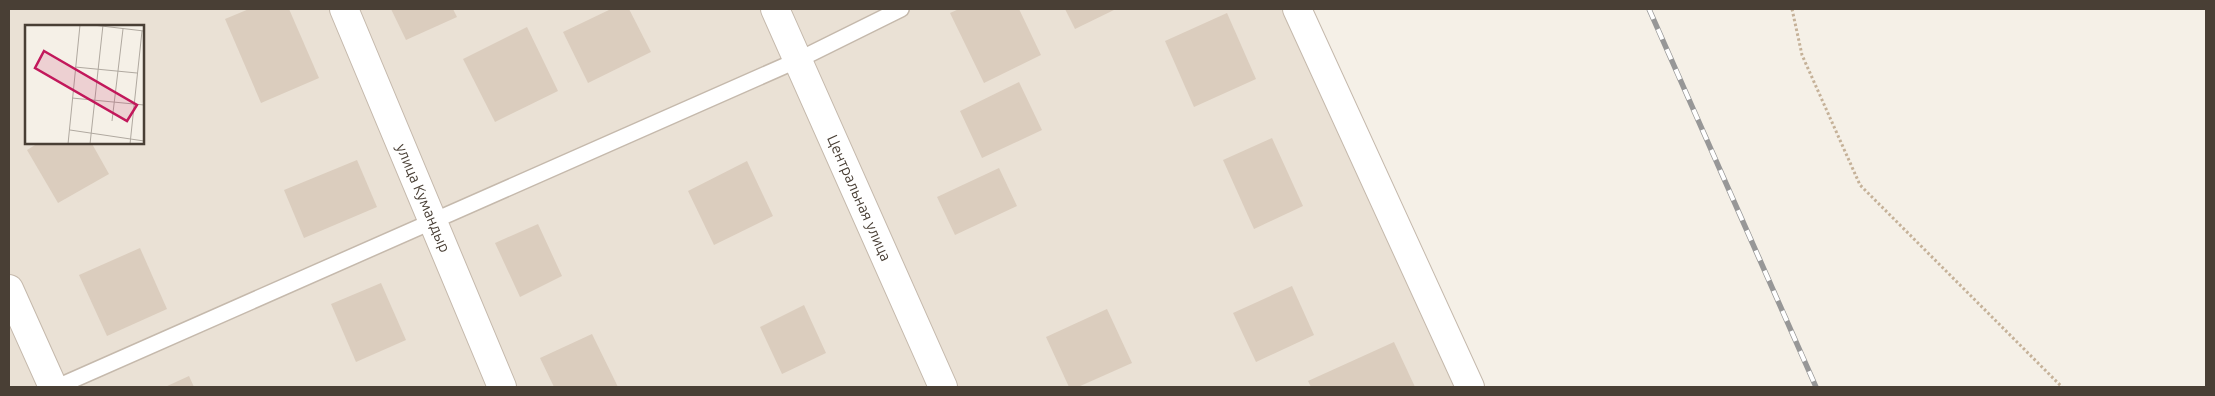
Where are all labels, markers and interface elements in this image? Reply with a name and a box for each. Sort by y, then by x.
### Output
inset map [25,25,144,144]
street label: Центральная улица [824,132,895,264]
street label: улица Кумандыр [393,141,454,255]

